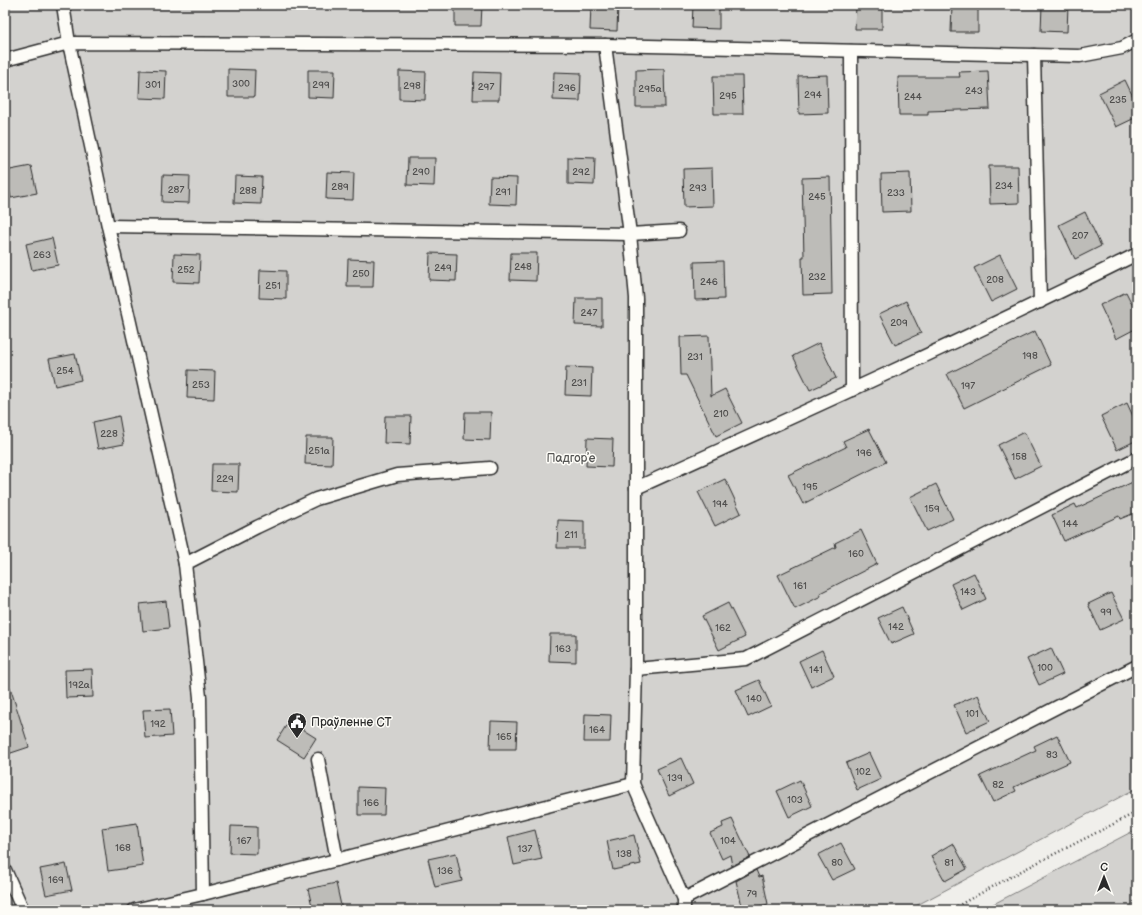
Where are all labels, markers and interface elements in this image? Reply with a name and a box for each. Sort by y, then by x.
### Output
house number: 300 [232,78,250,90]
house number: 301 [145,79,161,91]
house number: 299 [312,79,330,91]
house number: 298 [403,80,421,92]
house number: 297 [478,81,494,93]
house number: 296 [558,82,576,94]
house number: 295а [638,83,662,95]
house number: 243 [965,85,983,97]
house number: 294 [804,89,822,101]
house number: 295 [719,90,737,102]
house number: 244 [904,91,922,103]
house number: 235 [1109,94,1127,106]
house number: 290 [412,166,430,178]
house number: 292 [572,166,590,178]
house number: 234 [995,180,1013,192]
house number: 289 [331,181,349,193]
house number: 293 [689,182,707,194]
house number: 287 [168,184,184,196]
house number: 288 [239,185,257,197]
house number: 291 [495,186,511,198]
house number: 233 [887,187,905,199]
house number: 245 [808,191,826,203]
house number: 207 [1072,230,1088,242]
house number: 263 [33,249,51,261]
house number: 248 [514,261,532,273]
house number: 249 [434,262,452,274]
house number: 252 [177,264,195,276]
house number: 250 [352,268,370,280]
house number: 232 [808,271,826,283]
house number: 208 [986,274,1004,286]
house number: 246 [700,276,718,288]
house number: 251 [265,280,281,292]
house number: 247 [581,307,597,319]
house number: 209 [890,317,908,329]
house number: 198 [1022,350,1038,362]
house number: 231 [687,351,703,363]
house number: 254 [56,365,74,377]
house number: 231 [571,377,587,389]
house number: 253 [192,379,210,391]
house number: 197 [961,380,975,392]
house number: 210 [713,408,729,420]
house number: 228 [100,428,118,440]
house number: 251а [308,445,330,457]
house number: 196 [856,447,872,459]
park label: Падгорʼе [546,451,596,466]
house number: 158 [1011,451,1027,463]
house number: 229 [216,473,234,485]
house number: 195 [802,481,818,493]
house number: 194 [712,498,728,510]
house number: 159 [924,503,940,515]
house number: 144 [1062,518,1078,530]
house number: 211 [564,529,578,541]
house number: 160 [848,548,864,560]
house number: 161 [793,580,807,592]
house number: 143 [960,586,976,598]
house number: 99 [1100,606,1112,618]
house number: 142 [888,621,904,633]
house number: 162 [715,622,731,634]
house number: 163 [555,643,571,655]
house number: 100 [1037,662,1053,674]
house number: 141 [809,664,823,676]
house number: 192а [68,679,90,691]
house number: 140 [746,693,762,705]
house number: 101 [965,708,979,720]
public building icon: Праўленне СТ [286,711,308,739]
place label: Праўленне СТ [311,715,392,730]
house number: 192 [150,718,166,730]
house number: 164 [589,724,605,736]
house number: 165 [496,731,512,743]
house number: 83 [1046,749,1058,761]
house number: 102 [855,766,871,778]
house number: 139 [667,772,683,784]
house number: 82 [992,779,1004,791]
house number: 103 [787,794,803,806]
house number: 166 [363,797,379,809]
house number: 167 [237,835,252,847]
house number: 104 [720,835,736,847]
house number: 168 [115,842,131,854]
house number: 137 [518,843,533,855]
house number: 138 [616,848,632,860]
house number: 80 [831,857,843,869]
house number: 81 [944,857,954,869]
north arrow [1084,857,1124,897]
text: С [1100,861,1108,874]
house number: 136 [437,865,453,877]
house number: 169 [48,874,64,886]
house number: 79 [747,888,758,900]

